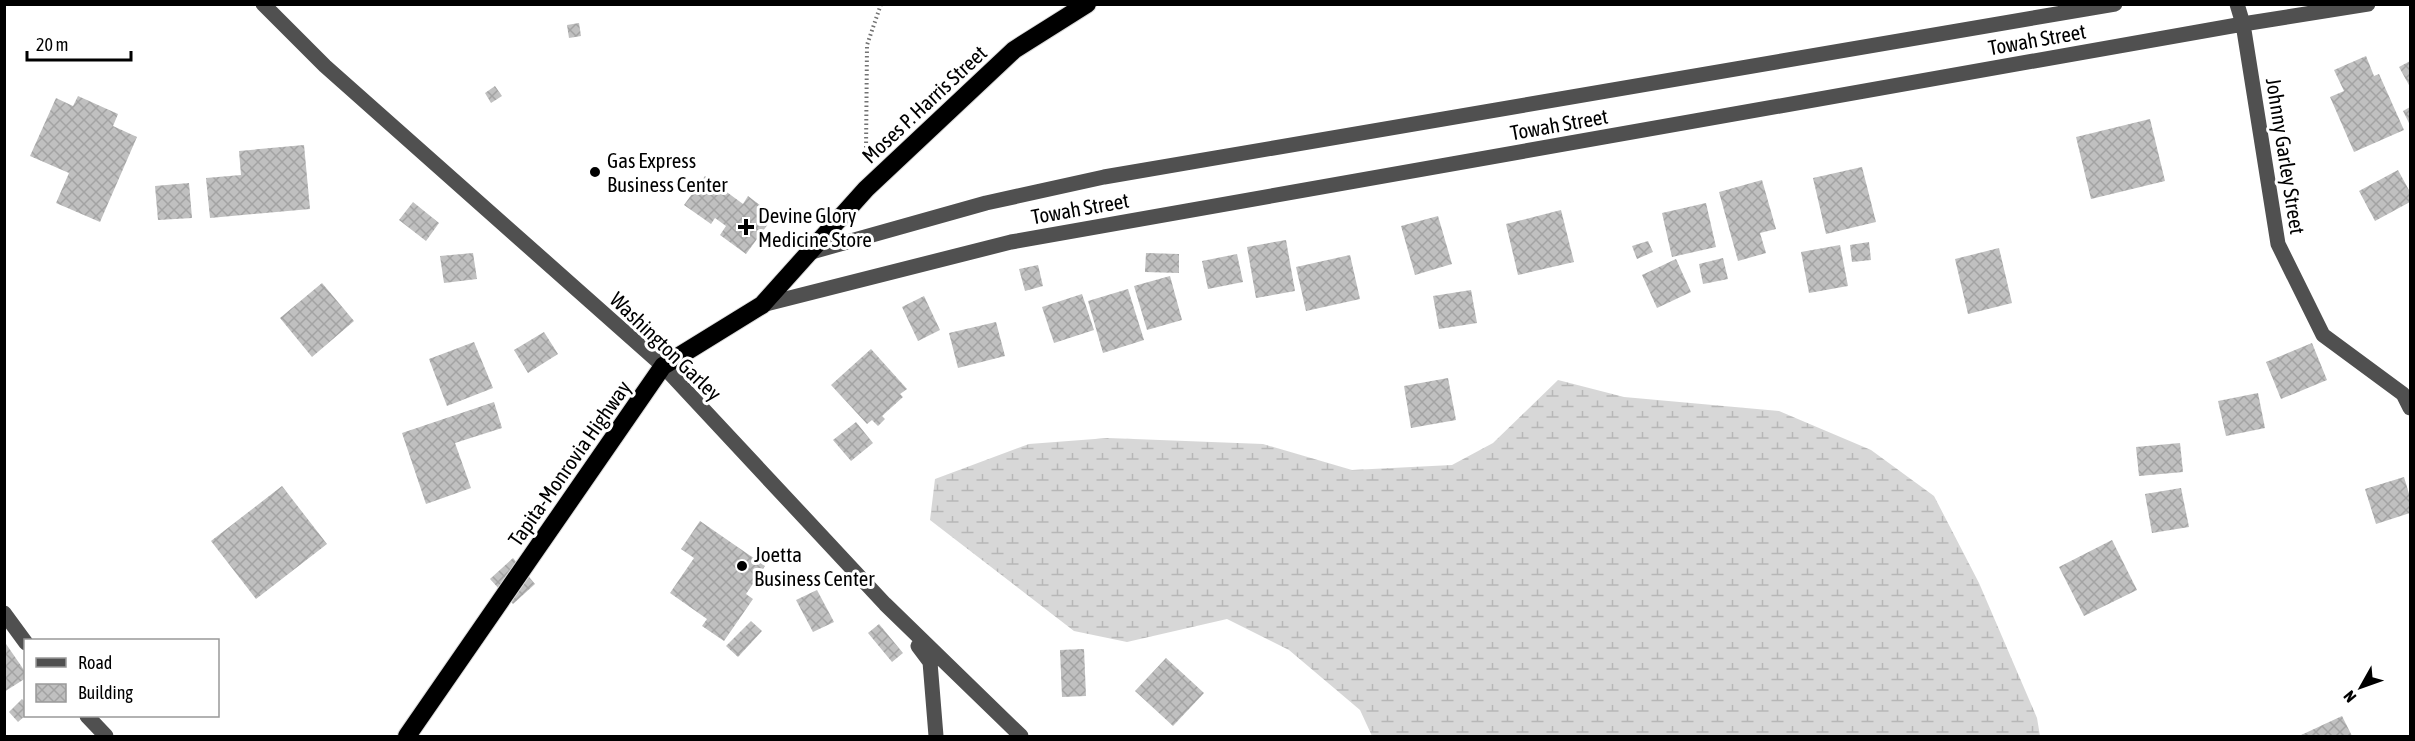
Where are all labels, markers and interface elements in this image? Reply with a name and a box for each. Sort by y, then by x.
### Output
street label: Towah Street [1986,19,2088,59]
scale bar [27,24,130,62]
text: 20 m [36,34,68,55]
street label: Moses P. Harris Street [857,40,991,168]
street label: Johnny Garley Street [2262,76,2310,236]
street label: Towah Street [1508,104,1610,144]
place label: Gas Express Business Center [607,148,728,196]
marker: Gas Express Business Center [588,165,602,179]
street label: Towah Street [1029,188,1131,228]
place label: Devine Glory Medicine Store [758,203,872,251]
marker: Devine Glory Medicine Store [739,220,753,234]
street label: Washington Garley [605,287,727,405]
street label: Tapita-Monrovia Highway [503,375,635,550]
place label: Joetta Business Center [754,542,875,590]
marker: Joetta Business Center [735,559,749,573]
legend [24,639,219,717]
text: Road [78,652,112,673]
north arrow [2331,657,2391,717]
text: Building [78,682,133,703]
text: N [2340,687,2359,706]

